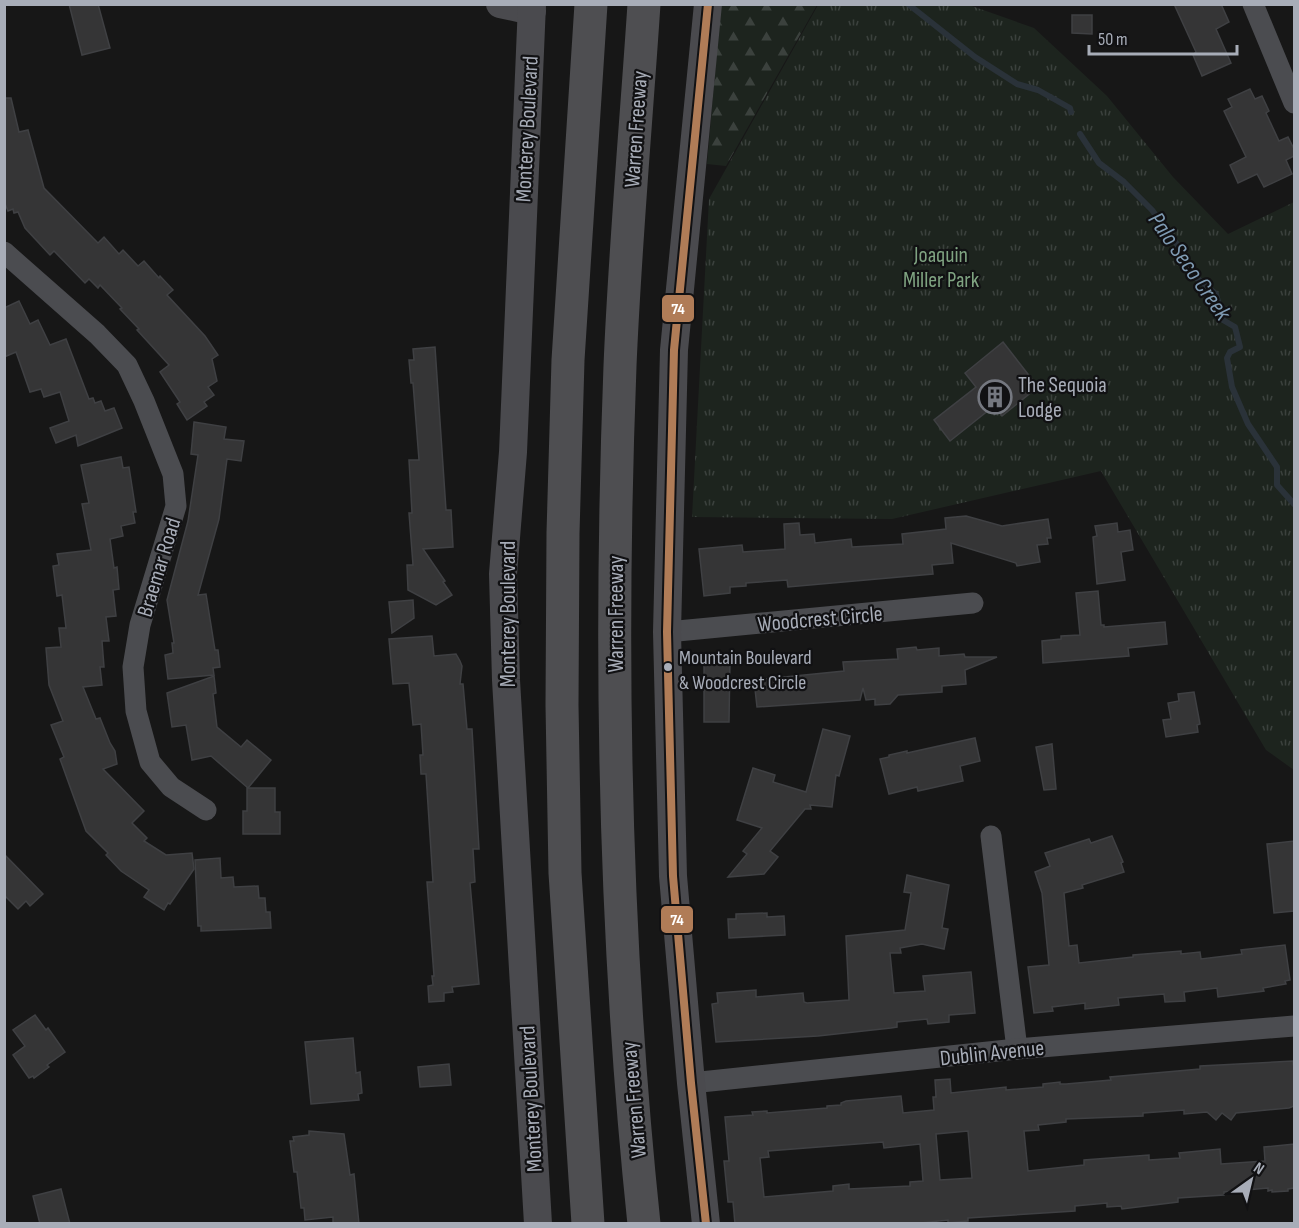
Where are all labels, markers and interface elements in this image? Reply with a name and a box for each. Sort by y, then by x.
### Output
scale bar [1089,18,1238,56]
text: 50 m [1098,29,1128,50]
street label: Monterey Boulevard [510,55,545,203]
street label: Warren Freeway [619,69,654,188]
water label: Palo Seco Creek [1142,207,1238,327]
park label: Joaquin Miller Park [903,242,980,294]
line badge: 74 [661,294,695,323]
text: 74 [671,300,685,319]
place label: The Sequoia Lodge [1018,372,1107,424]
building icon: The Sequoia Lodge [977,379,1013,415]
street label: Braemar Road [132,515,187,620]
street label: Monterey Boulevard [495,541,522,687]
street label: Warren Freeway [603,555,630,673]
street label: Woodcrest Circle [756,601,884,638]
place label: Mountain Boulevard & Woodcrest Circle [679,646,811,695]
marker: Mountain Boulevard & Woodcrest Circle [662,661,674,673]
line badge: 74 [660,905,694,934]
text: 74 [670,911,684,930]
street label: Monterey Boulevard [514,1025,549,1173]
street label: Dublin Avenue [939,1035,1046,1072]
street label: Warren Freeway [616,1040,653,1159]
north arrow [1221,1150,1281,1210]
text: N [1250,1159,1267,1179]

